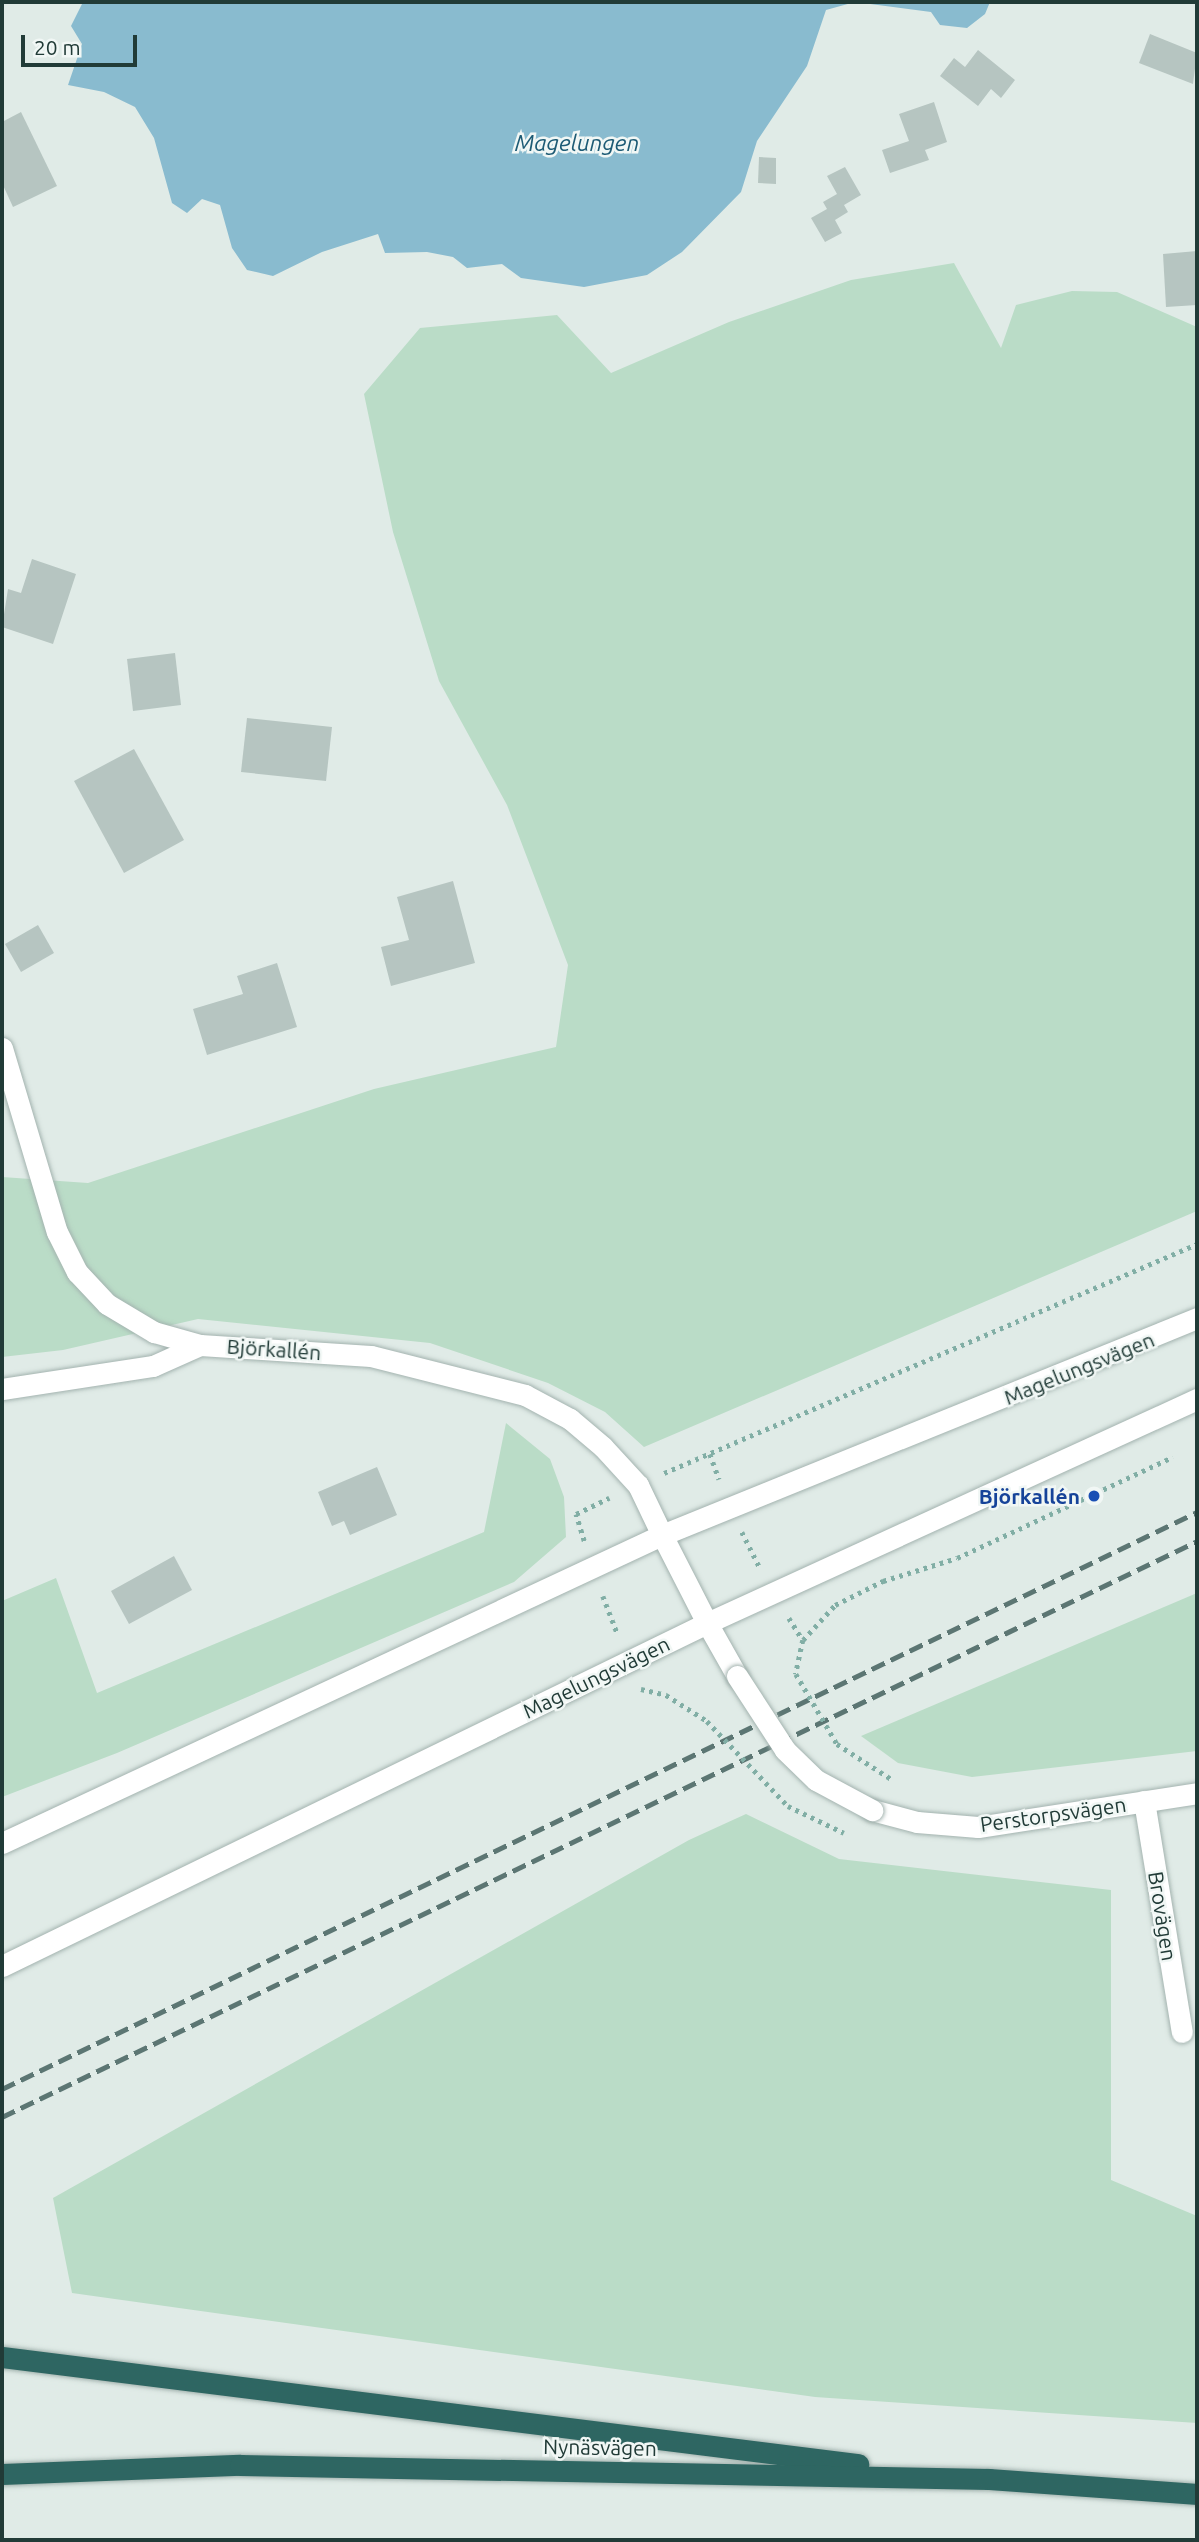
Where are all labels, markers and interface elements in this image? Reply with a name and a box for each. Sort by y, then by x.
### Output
scale bar [24,21,140,65]
text: 20 m [34,35,81,59]
water label: Magelungen [515,129,639,157]
street label: Magelungsvägen [1000,1326,1158,1410]
street label: Björkallén [226,1333,322,1365]
place label: Björkallén [979,1483,1080,1509]
marker: Björkallén [1086,1488,1102,1504]
street label: Magelungsvägen [519,1631,673,1723]
street label: Perstorpsvägen [978,1791,1128,1837]
street label: Brovägen [1144,1869,1182,1963]
street label: Nynäsvägen [543,2433,657,2461]

